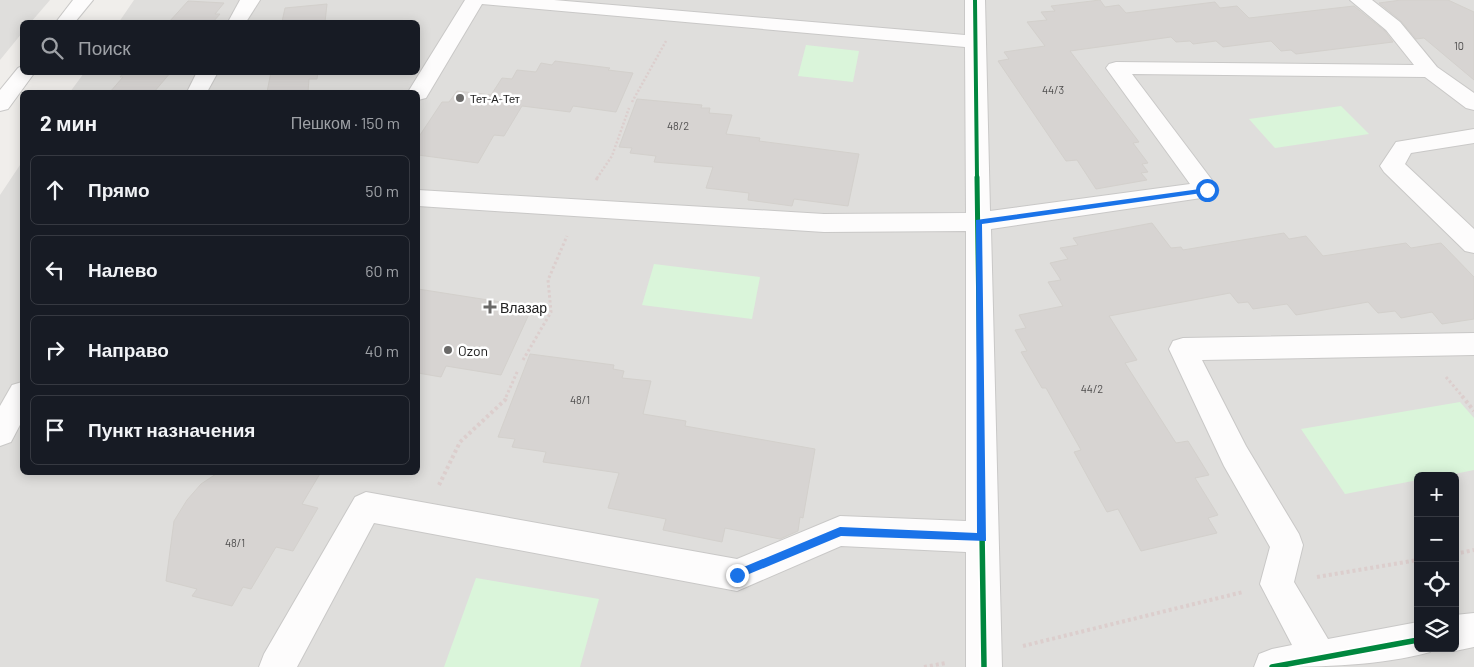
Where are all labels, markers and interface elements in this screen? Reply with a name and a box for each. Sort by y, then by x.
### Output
search box [20,20,420,75]
icon: search [38,34,66,62]
text: Поиск [78,36,131,59]
house number: 10 [1454,39,1464,52]
house number: 44/3 [1042,83,1064,96]
marker: Тет-А-Тет [454,92,466,104]
place label: Тет-А-Тет [470,92,520,105]
text: 2 мин [40,110,97,135]
text: Пешком · 150 m [291,113,400,132]
house number: 48/2 [667,119,689,132]
icon: ahead [41,176,69,204]
text: Прямо [88,178,150,201]
route start [1196,179,1219,202]
text: 50 m [365,181,399,200]
icon: left [41,256,69,284]
text: Налево [88,258,158,281]
text: 60 m [365,261,399,280]
place label: Влазар [500,299,547,316]
marker: Влазар [484,301,496,313]
icon: right [41,336,69,364]
text: Направо [88,338,169,361]
text: 40 m [365,341,399,360]
place label: Ozon [458,342,488,359]
marker: Ozon [442,344,454,356]
house number: 44/2 [1081,382,1103,395]
house number: 48/1 [570,393,590,406]
icon: arrive [41,416,69,444]
text: Пункт назначения [88,418,255,441]
map controls [1414,472,1459,652]
button: + [1414,472,1459,517]
button: − [1414,517,1459,562]
house number: 48/1 [225,536,245,549]
button: locate [1414,562,1459,607]
route end [726,564,749,587]
button: layers [1414,607,1459,652]

